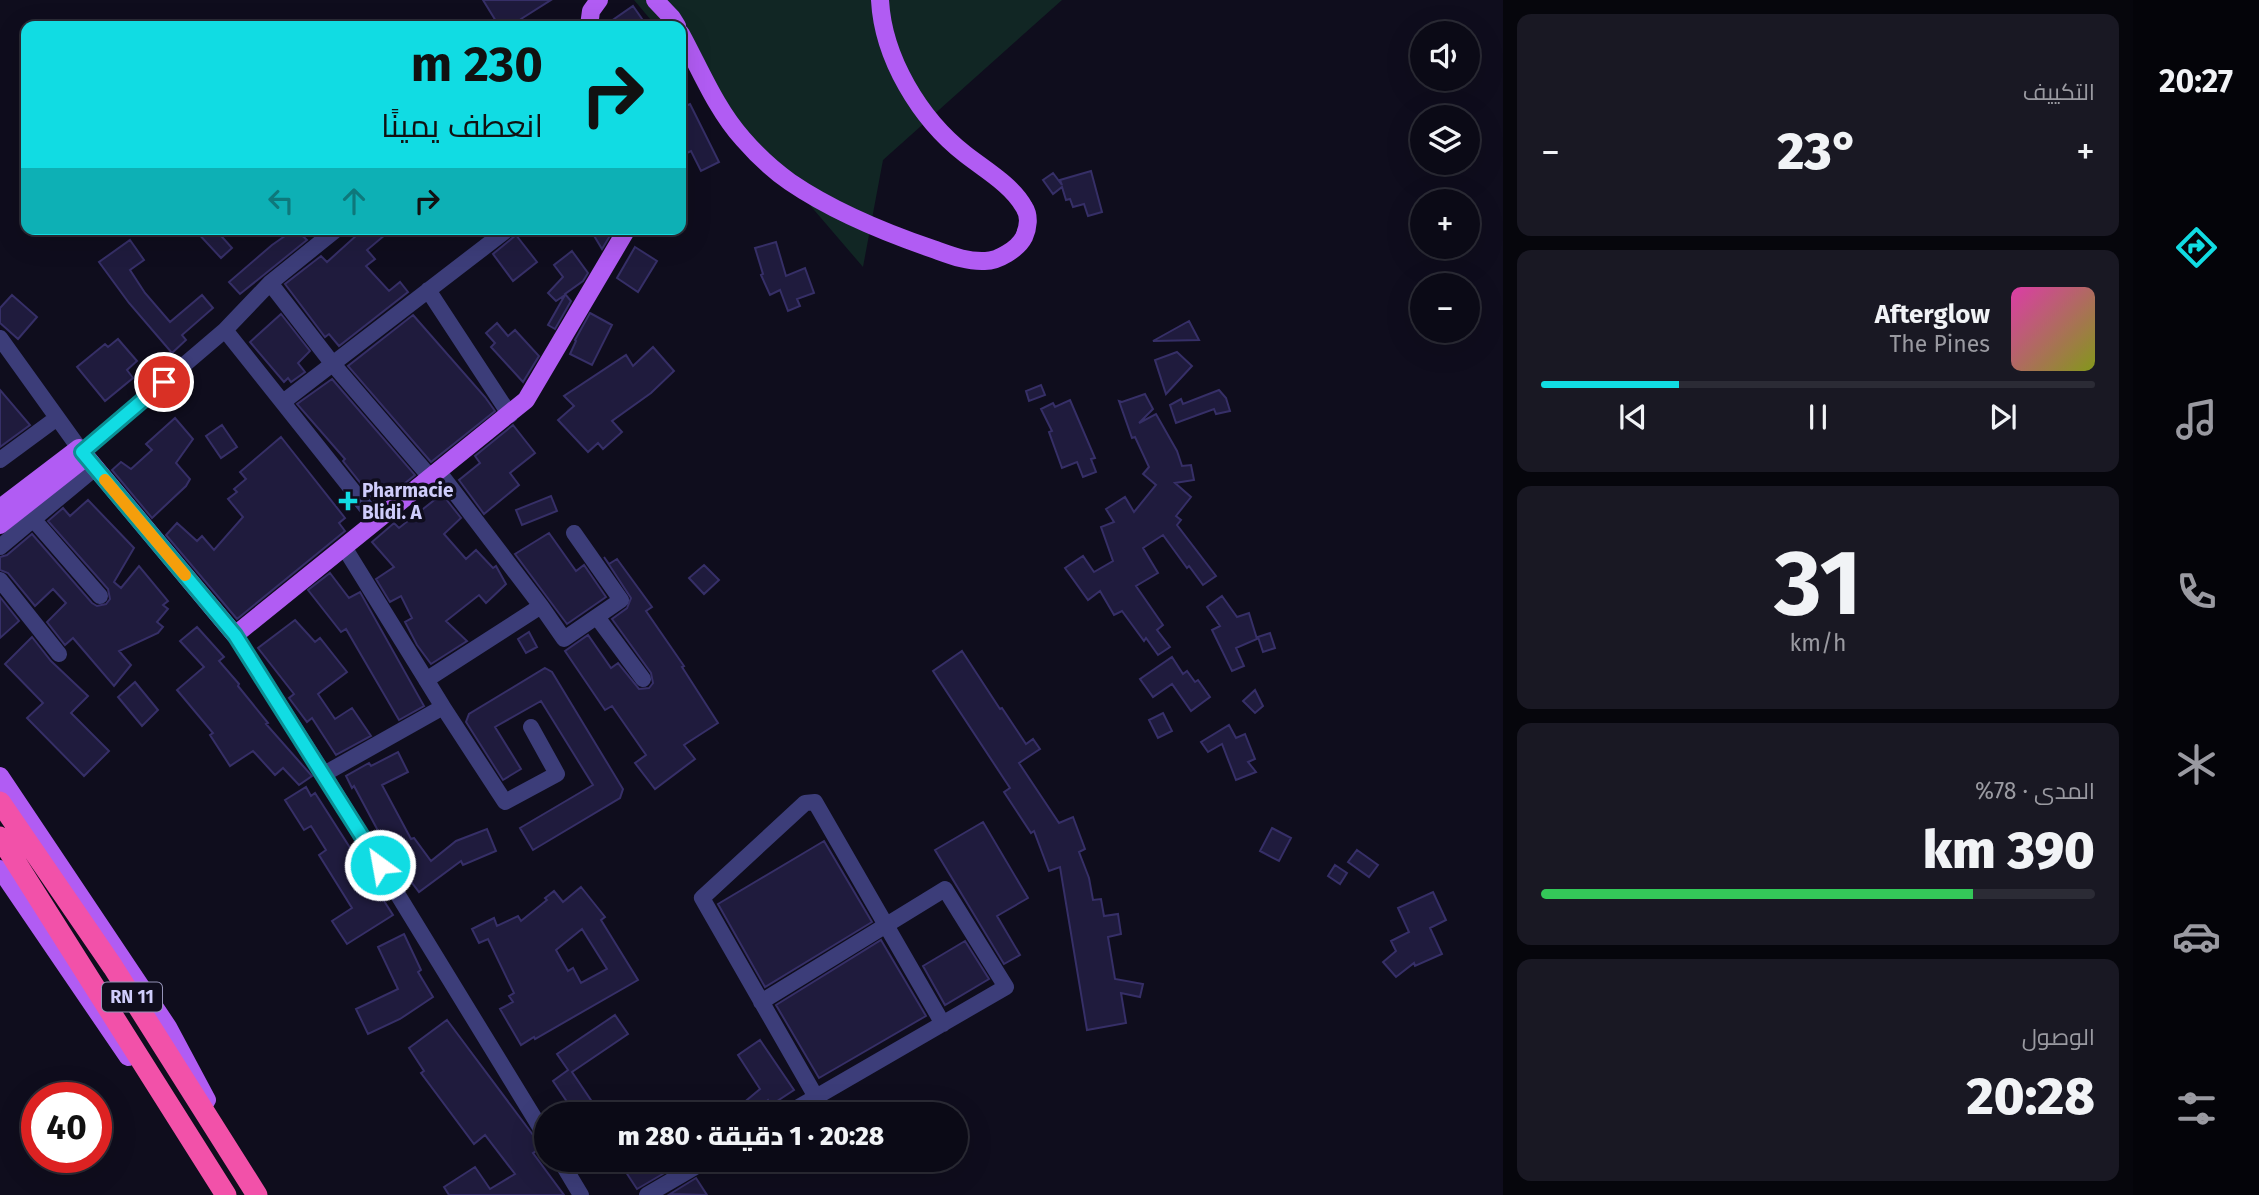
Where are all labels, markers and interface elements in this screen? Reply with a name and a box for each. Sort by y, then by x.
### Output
map controls [1410,21,1480,343]
button: sound [1410,21,1480,91]
text: 230 m [411,35,543,94]
icon: right [567,49,658,140]
text: 20:27 [2159,62,2233,100]
text: التكييف [2023,78,2095,106]
button: layers [1410,105,1480,175]
text: انعطف يمينًا [381,107,543,145]
text: 23° [1777,120,1859,183]
text: − [1541,129,1560,175]
text: + [2076,129,2095,175]
icon: left [262,182,300,220]
icon: ahead [335,182,373,220]
icon: right [408,182,446,220]
button: + [1410,189,1480,259]
icon: directions [2172,223,2221,272]
button: − [1410,273,1480,343]
text: Afterglow [1875,299,1990,330]
text: The Pines [1889,330,1990,358]
pin [134,352,194,412]
icon: arrive [145,363,183,401]
icon: music [2172,395,2221,444]
icon: previous [1614,398,1652,436]
icon: pause [1799,398,1837,436]
icon: next [1984,398,2022,436]
place label: Pharmacie Blidi. A [362,479,453,524]
marker: Pharmacie Blidi. A [340,493,356,509]
text: 31 [1774,529,1862,638]
icon: phone [2172,567,2221,616]
text: km/h [1790,629,1846,657]
icon: climate [2172,740,2221,789]
text: المدى · 78% [1975,777,2095,805]
text: 390 km [1923,819,2095,882]
position arrow [343,828,417,902]
icon: car [2172,912,2221,961]
road number: RN 11 [102,982,162,1012]
text: الوصول [2022,1023,2095,1051]
text: 20:28 [1967,1065,2095,1128]
speed limit sign: 40 [21,1082,112,1173]
icon: filters [2172,1084,2221,1133]
text: 20:28 · 1 دقيقة · 280 m [618,1121,884,1152]

